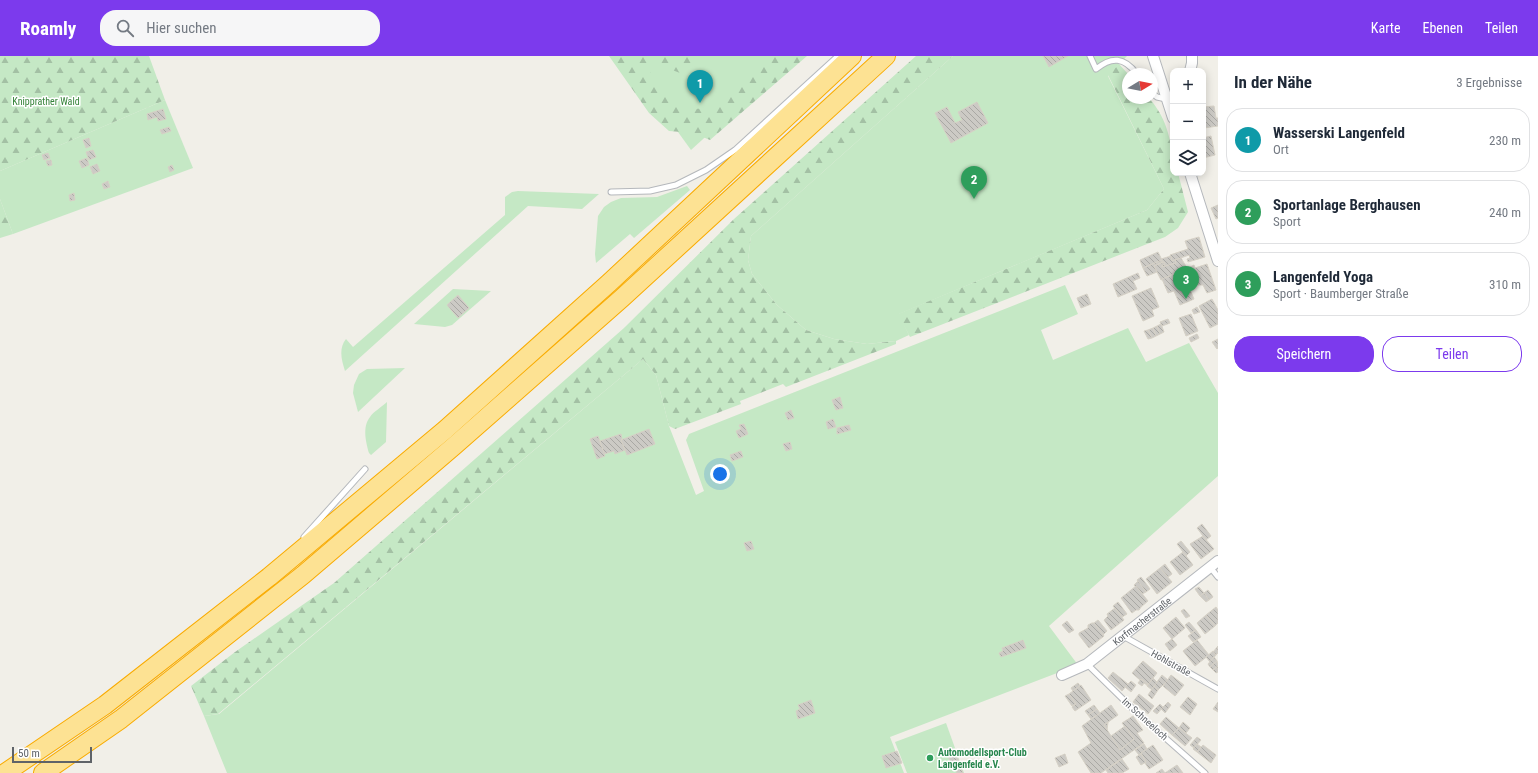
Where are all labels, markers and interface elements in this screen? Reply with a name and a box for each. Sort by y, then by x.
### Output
search box [100,10,380,46]
text: Roamly [20,17,76,40]
icon: search [114,17,136,39]
text: Hier suchen [146,19,217,37]
text: Karte [1371,20,1400,36]
text: Ebenen [1422,20,1463,36]
text: Teilen [1485,20,1518,36]
north arrow [1122,68,1158,104]
map controls [1170,68,1206,176]
button: + [1170,68,1206,104]
pin: 1 [687,70,713,103]
text: In der Nähe [1234,72,1312,92]
text: 3 Ergebnisse [1456,75,1522,90]
park label: Knipprather Wald [12,96,80,107]
button: − [1170,104,1206,140]
text: Wasserski Langenfeld [1273,124,1405,142]
text: 1 [1245,133,1251,148]
text: 230 m [1489,133,1521,148]
button: layers [1170,140,1206,176]
text: Ort [1273,142,1289,157]
pin: 2 [961,166,987,199]
text: Sportanlage Berghausen [1273,196,1421,214]
text: 2 [1245,205,1251,220]
text: 240 m [1489,205,1521,220]
text: Sport [1273,214,1301,229]
pin: 3 [1173,266,1199,299]
text: Langenfeld Yoga [1273,268,1373,286]
text: 3 [1245,277,1251,292]
text: 310 m [1489,277,1521,292]
text: Sport · Baumberger Straße [1273,286,1409,301]
button: Speichern [1234,336,1374,372]
button: Teilen [1382,336,1522,372]
your location [710,464,730,484]
street label: Korfmacherstraße [1110,594,1173,647]
street label: Hohlstraße [1149,648,1193,678]
street label: Im Schneeloch [1120,696,1170,743]
scale bar [12,745,92,764]
text: 50 m [18,747,40,760]
place label: Automodellsport-Club Langenfeld e.V. [938,747,1027,770]
marker: Automodellsport-Club Langenfeld e.V. [925,753,935,763]

